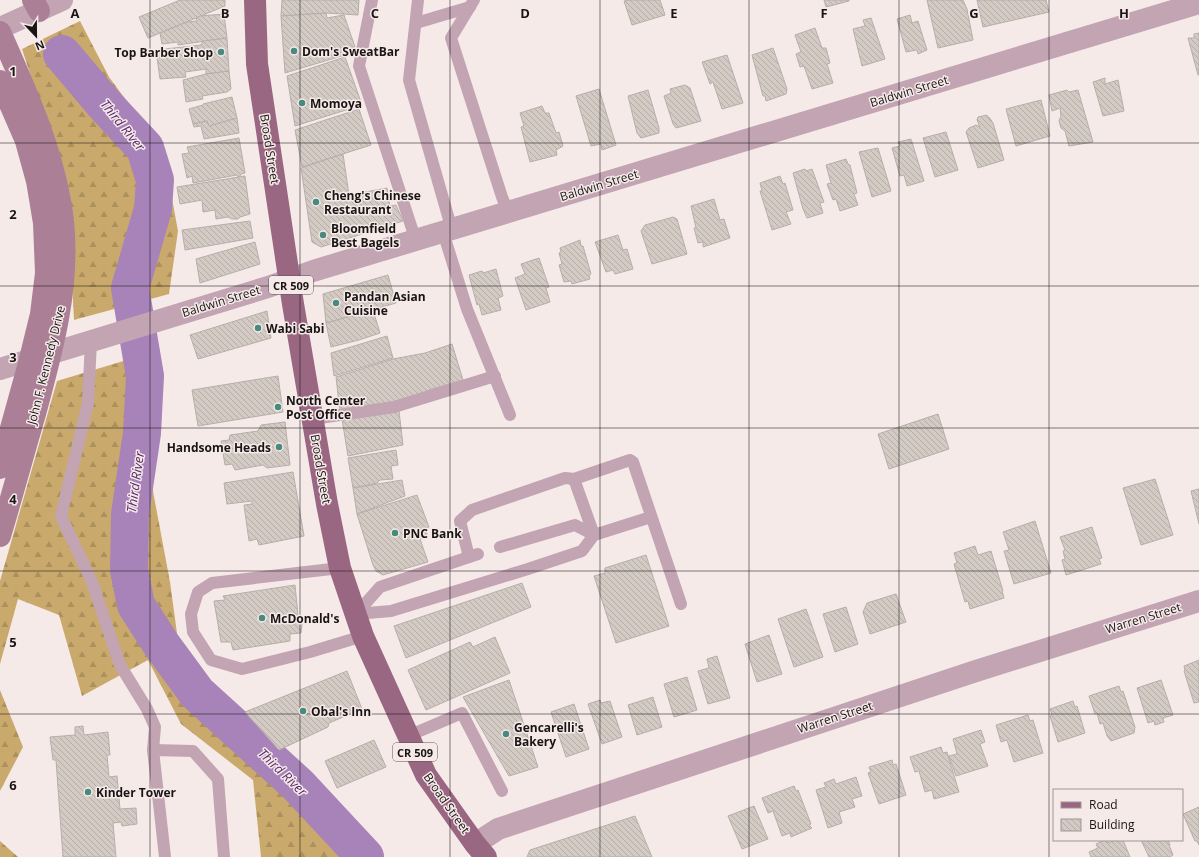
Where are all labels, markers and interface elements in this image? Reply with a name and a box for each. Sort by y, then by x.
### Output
text: A [71,4,80,22]
text: B [221,4,230,22]
text: C [371,4,379,22]
text: D [520,4,530,22]
text: E [670,4,678,22]
text: F [820,4,828,22]
text: G [969,4,979,22]
text: H [1119,4,1129,22]
north arrow [16,16,56,56]
text: N [33,37,47,54]
place label: Dom's SweatBar [302,43,400,60]
place label: Top Barber Shop [114,44,213,61]
marker: Dom's SweatBar [289,46,299,56]
marker: Top Barber Shop [216,47,226,57]
text: 1 [9,62,17,80]
street label: Baldwin Street [868,71,950,111]
water label: Third River [97,95,150,155]
place label: Momoya [310,95,362,112]
marker: Momoya [297,98,307,108]
street label: Broad Street [256,113,284,185]
street label: Baldwin Street [558,165,640,205]
place label: Cheng's Chinese Restaurant [324,187,421,218]
marker: Cheng's Chinese Restaurant [311,197,321,207]
text: 2 [9,205,17,223]
place label: Bloomfield Best Bagels [331,220,399,251]
marker: Bloomfield Best Bagels [318,230,328,240]
road number: CR 509 [269,276,313,294]
street label: Baldwin Street [180,281,262,321]
place label: Pandan Asian Cuisine [344,288,426,319]
marker: Pandan Asian Cuisine [331,298,341,308]
street label: John F. Kennedy Drive [23,303,69,427]
place label: Wabi Sabi [266,320,324,337]
marker: Wabi Sabi [253,323,263,333]
text: 3 [9,348,17,366]
place label: North Center Post Office [286,392,366,423]
marker: North Center Post Office [273,402,283,412]
street label: Broad Street [307,433,335,505]
place label: Handsome Heads [167,439,271,456]
marker: Handsome Heads [274,442,284,452]
water label: Third River [122,449,148,514]
text: 4 [9,490,17,508]
place label: PNC Bank [403,525,462,542]
marker: PNC Bank [390,528,400,538]
street label: Warren Street [1103,598,1183,638]
place label: McDonald's [270,610,339,627]
marker: McDonald's [257,613,267,623]
text: 5 [9,633,17,651]
street label: Warren Street [795,697,875,737]
place label: Obal's Inn [311,703,371,720]
marker: Obal's Inn [298,706,308,716]
place label: Gencarelli's Bakery [514,719,584,750]
marker: Gencarelli's Bakery [501,729,511,739]
road number: CR 509 [393,743,437,761]
water label: Third River [255,744,312,800]
street label: Broad Street [420,769,474,837]
text: 6 [9,776,17,794]
place label: Kinder Tower [96,784,177,801]
marker: Kinder Tower [83,787,93,797]
legend [1053,789,1183,841]
text: Road [1089,796,1118,813]
text: Building [1089,816,1135,833]

